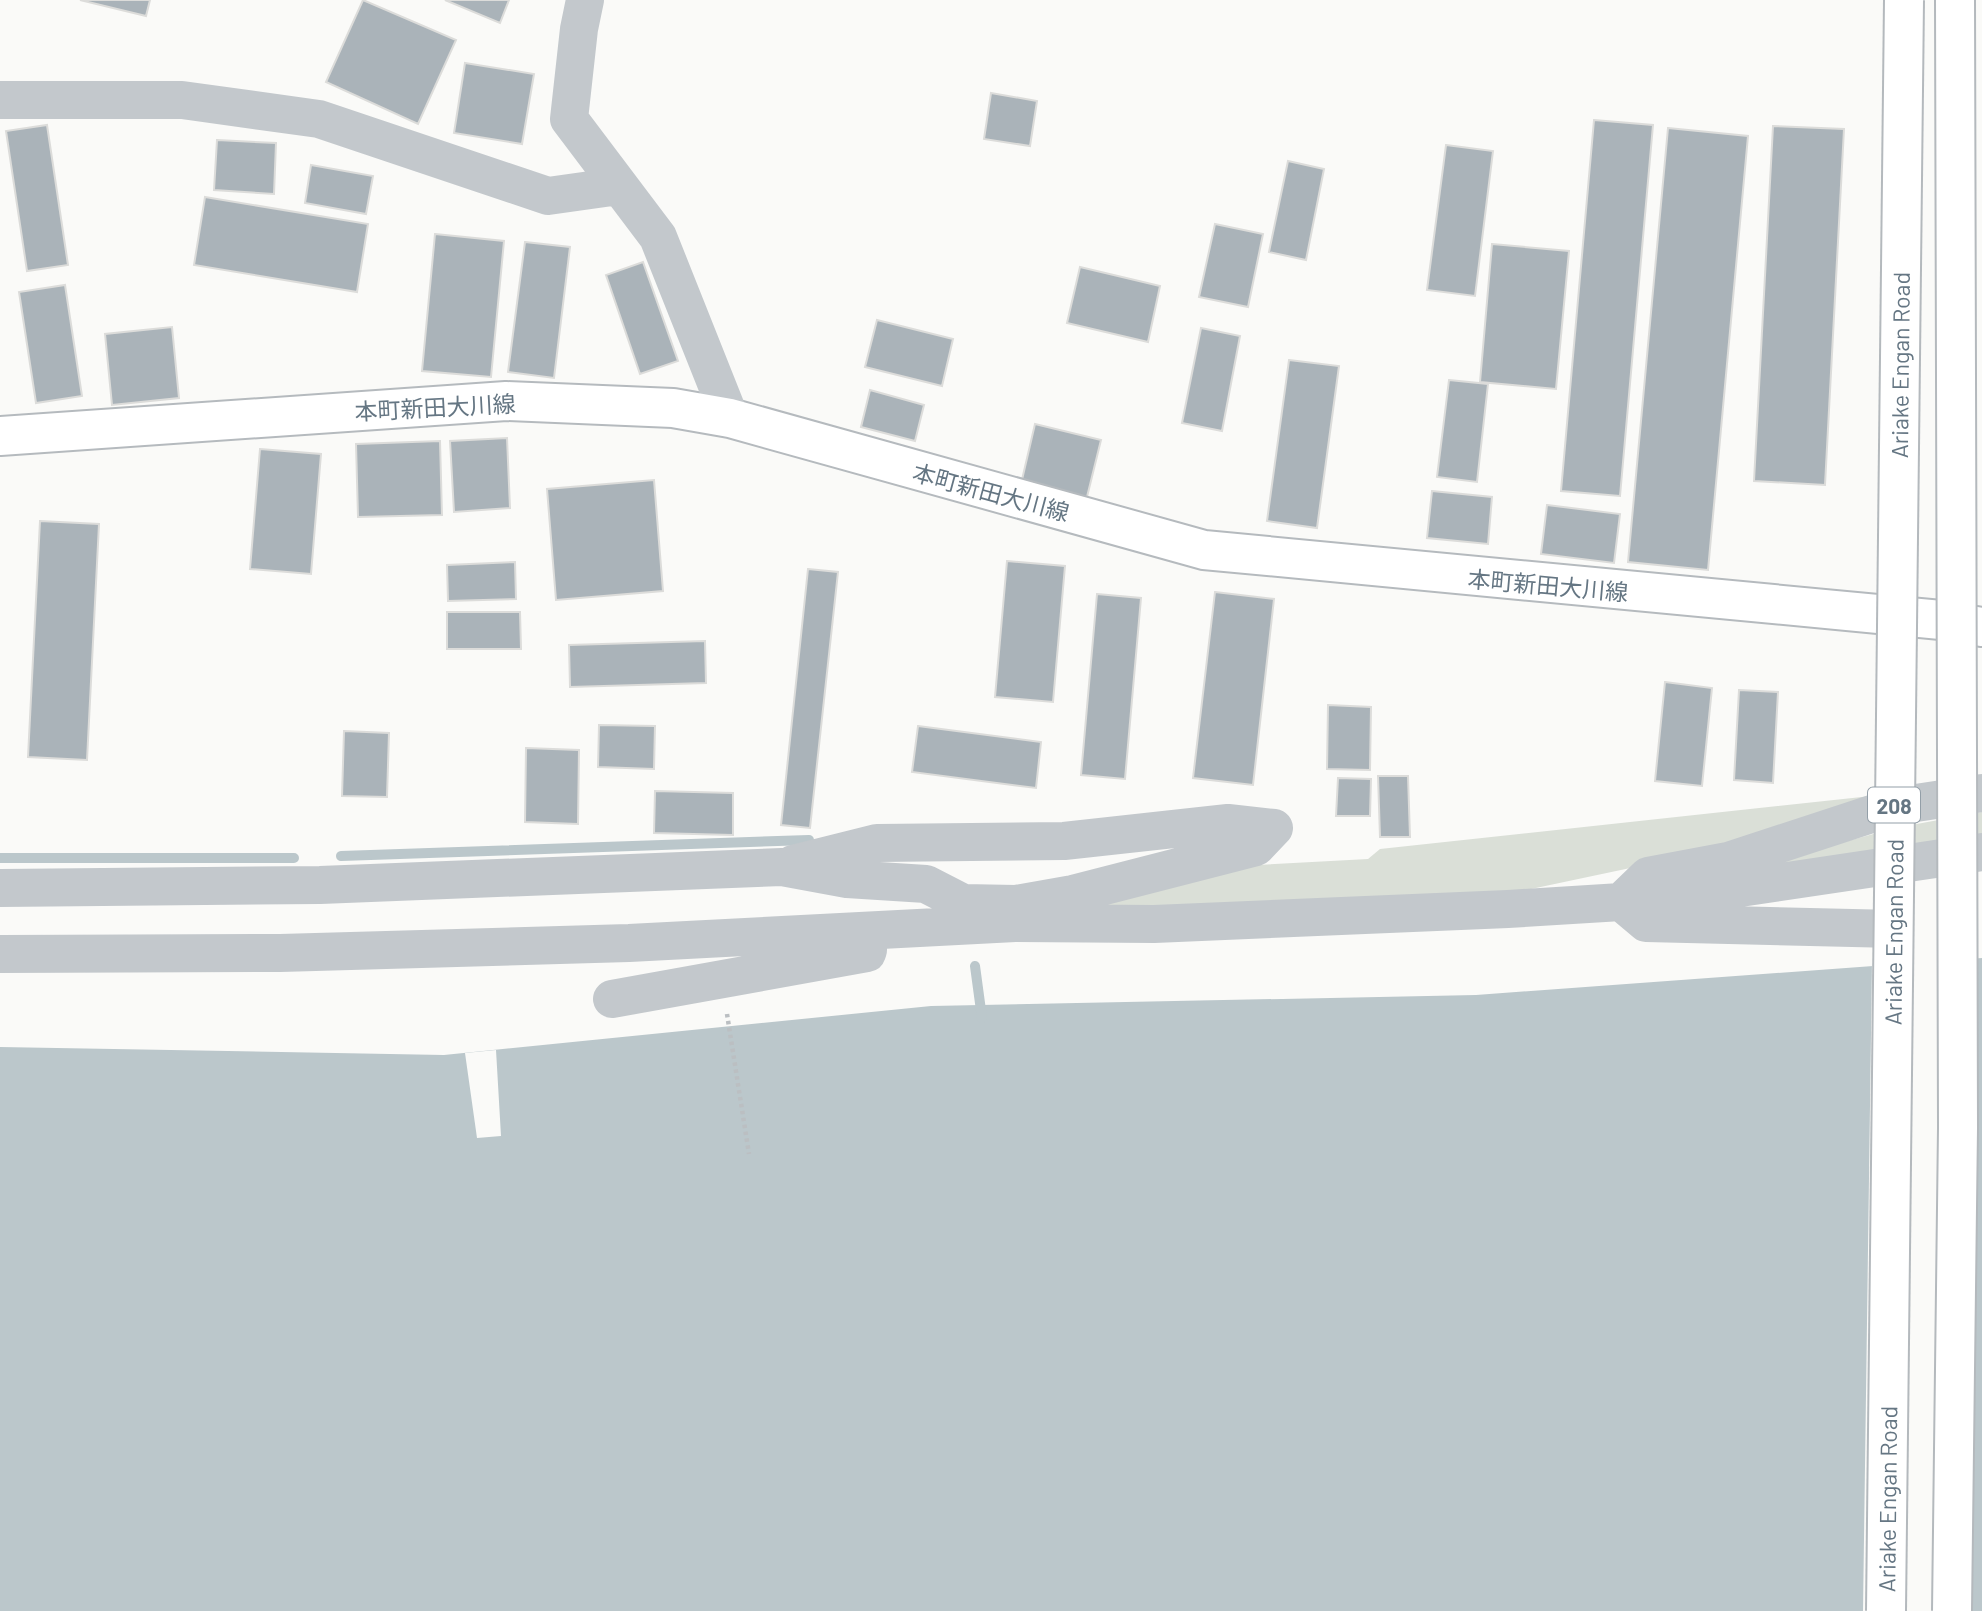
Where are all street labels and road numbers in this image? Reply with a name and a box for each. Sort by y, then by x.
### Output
street label: Ariake Engan Road [1885,272,1915,458]
street label: 本町新田大川線 [354,389,516,425]
street label: 本町新田大川線 [910,458,1072,526]
street label: 本町新田大川線 [1467,564,1629,606]
road number: 208 [1868,788,1920,822]
street label: Ariake Engan Road [1879,839,1909,1025]
street label: Ariake Engan Road [1872,1406,1902,1592]

